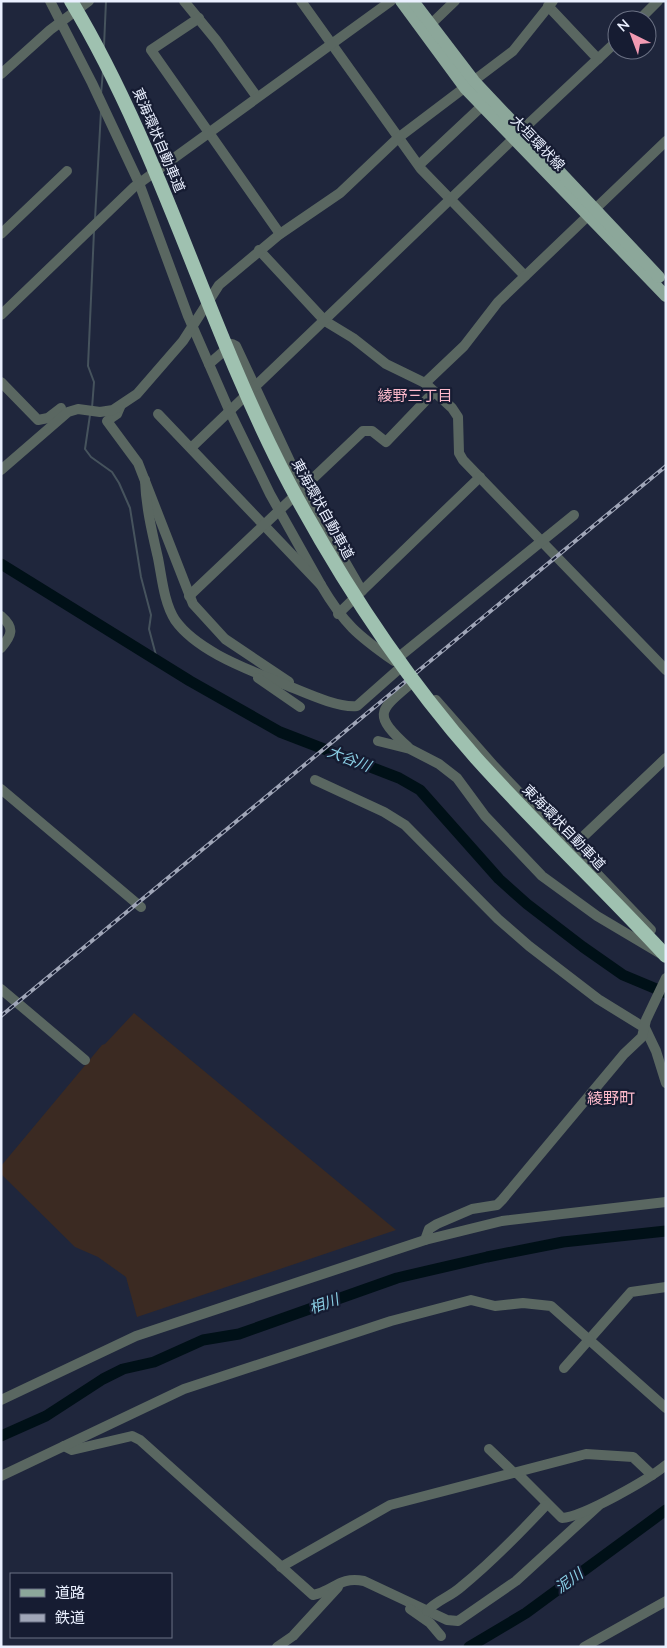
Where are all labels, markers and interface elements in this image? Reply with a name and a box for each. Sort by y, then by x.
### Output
north arrow [607,10,657,60]
text: N [613,15,634,36]
street label: 東海環状自動車道 [128,85,189,195]
street label: 大垣環状線 [506,112,569,175]
district label: 綾野三丁目 [377,386,453,406]
street label: 東海環状自動車道 [287,456,358,563]
water label: 大谷川 [324,742,375,777]
street label: 東海環状自動車道 [518,780,609,874]
district label: 綾野町 [587,1088,635,1110]
water label: 相川 [306,1289,343,1319]
water label: 泥川 [551,1563,589,1598]
legend [10,1573,172,1638]
text: 道路 [55,1583,85,1603]
text: 鉄道 [55,1608,85,1628]

